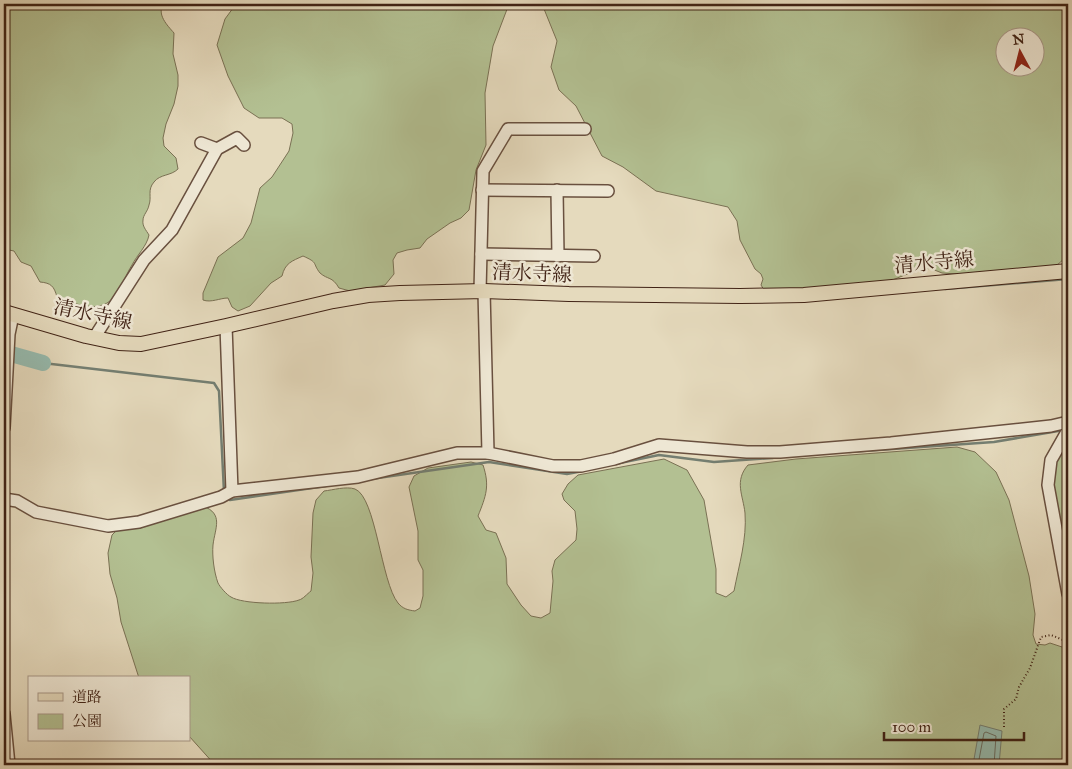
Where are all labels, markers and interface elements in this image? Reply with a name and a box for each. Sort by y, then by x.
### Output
north arrow [994,28,1044,78]
text: N [1012,30,1026,49]
street label: 清水寺線 [893,247,975,277]
street label: 清水寺線 [492,260,572,286]
street label: 清水寺線 [51,294,135,334]
legend [28,676,190,742]
text: 道路 [72,688,102,706]
scale bar [884,709,1024,741]
text: 公園 [72,712,102,730]
text: 100 m [892,718,932,736]

